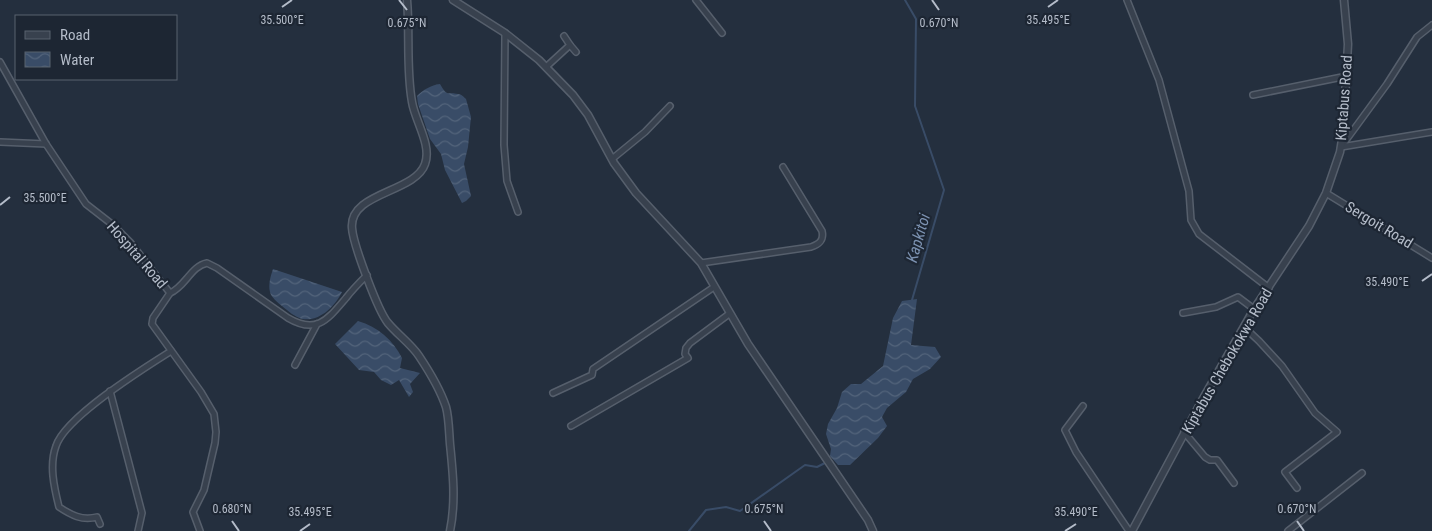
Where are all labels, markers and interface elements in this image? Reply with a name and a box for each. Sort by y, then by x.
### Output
text: 35.500°E [260,13,304,27]
text: 35.495°E [1026,13,1070,27]
legend [15,15,178,80]
text: 0.675°N [388,16,426,30]
text: 0.670°N [920,16,958,30]
text: Road [60,26,90,44]
text: Water [60,51,95,69]
street label: Kiptabus Road [1332,55,1356,141]
text: 35.500°E [23,191,67,205]
street label: Sergoit Road [1342,198,1416,252]
water label: Kapkitoi [902,211,934,265]
street label: Hospital Road [103,218,171,292]
text: 35.490°E [1365,275,1409,289]
street label: Kiptabus Chebokokwa Road [1178,285,1276,437]
text: 0.680°N [213,502,251,516]
text: 0.675°N [745,502,783,516]
text: 0.670°N [1278,502,1316,516]
text: 35.495°E [288,505,332,519]
text: 35.490°E [1054,505,1098,519]

